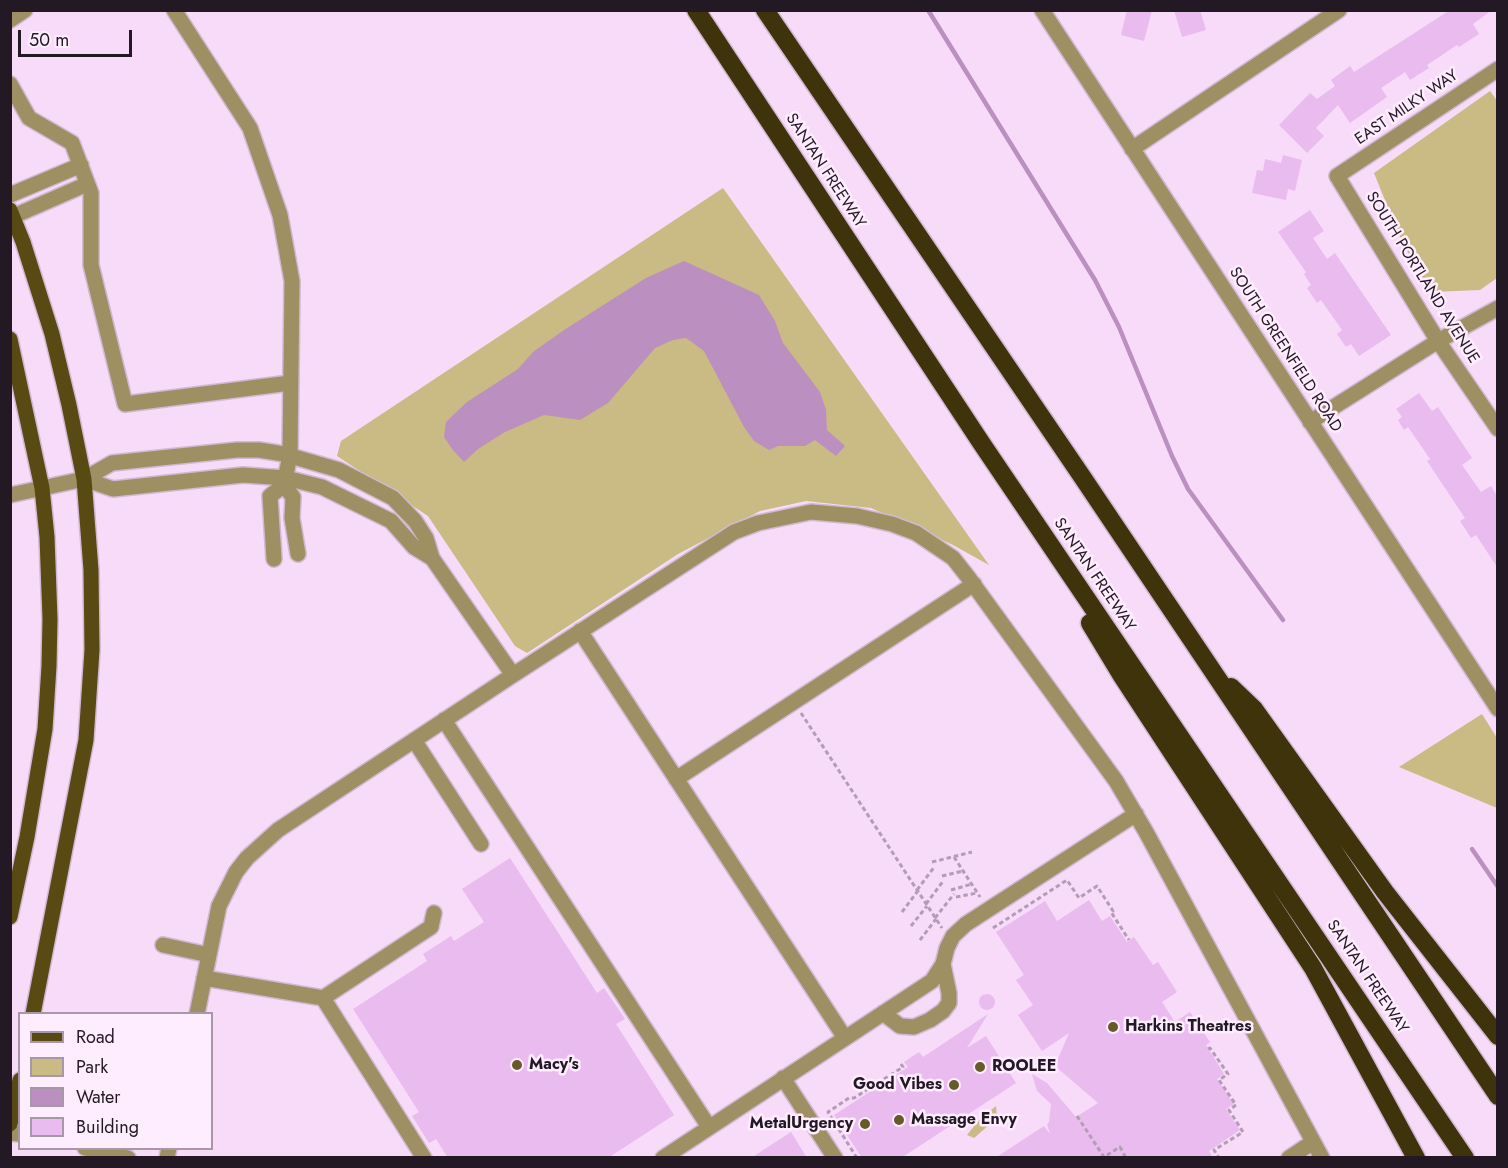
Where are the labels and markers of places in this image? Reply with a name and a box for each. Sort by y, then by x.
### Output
place label: Harkins Theatres [1125,1017,1251,1037]
marker: Harkins Theatres [1106,1020,1120,1034]
place label: Macy's [529,1055,579,1075]
place label: ROOLEE [992,1057,1056,1077]
marker: Macy's [510,1058,524,1072]
marker: ROOLEE [973,1060,987,1074]
place label: Good Vibes [853,1075,942,1095]
marker: Good Vibes [947,1078,961,1092]
place label: Massage Envy [911,1110,1017,1130]
marker: Massage Envy [892,1113,906,1127]
place label: MetalUrgency [750,1114,853,1134]
marker: MetalUrgency [858,1117,872,1131]

